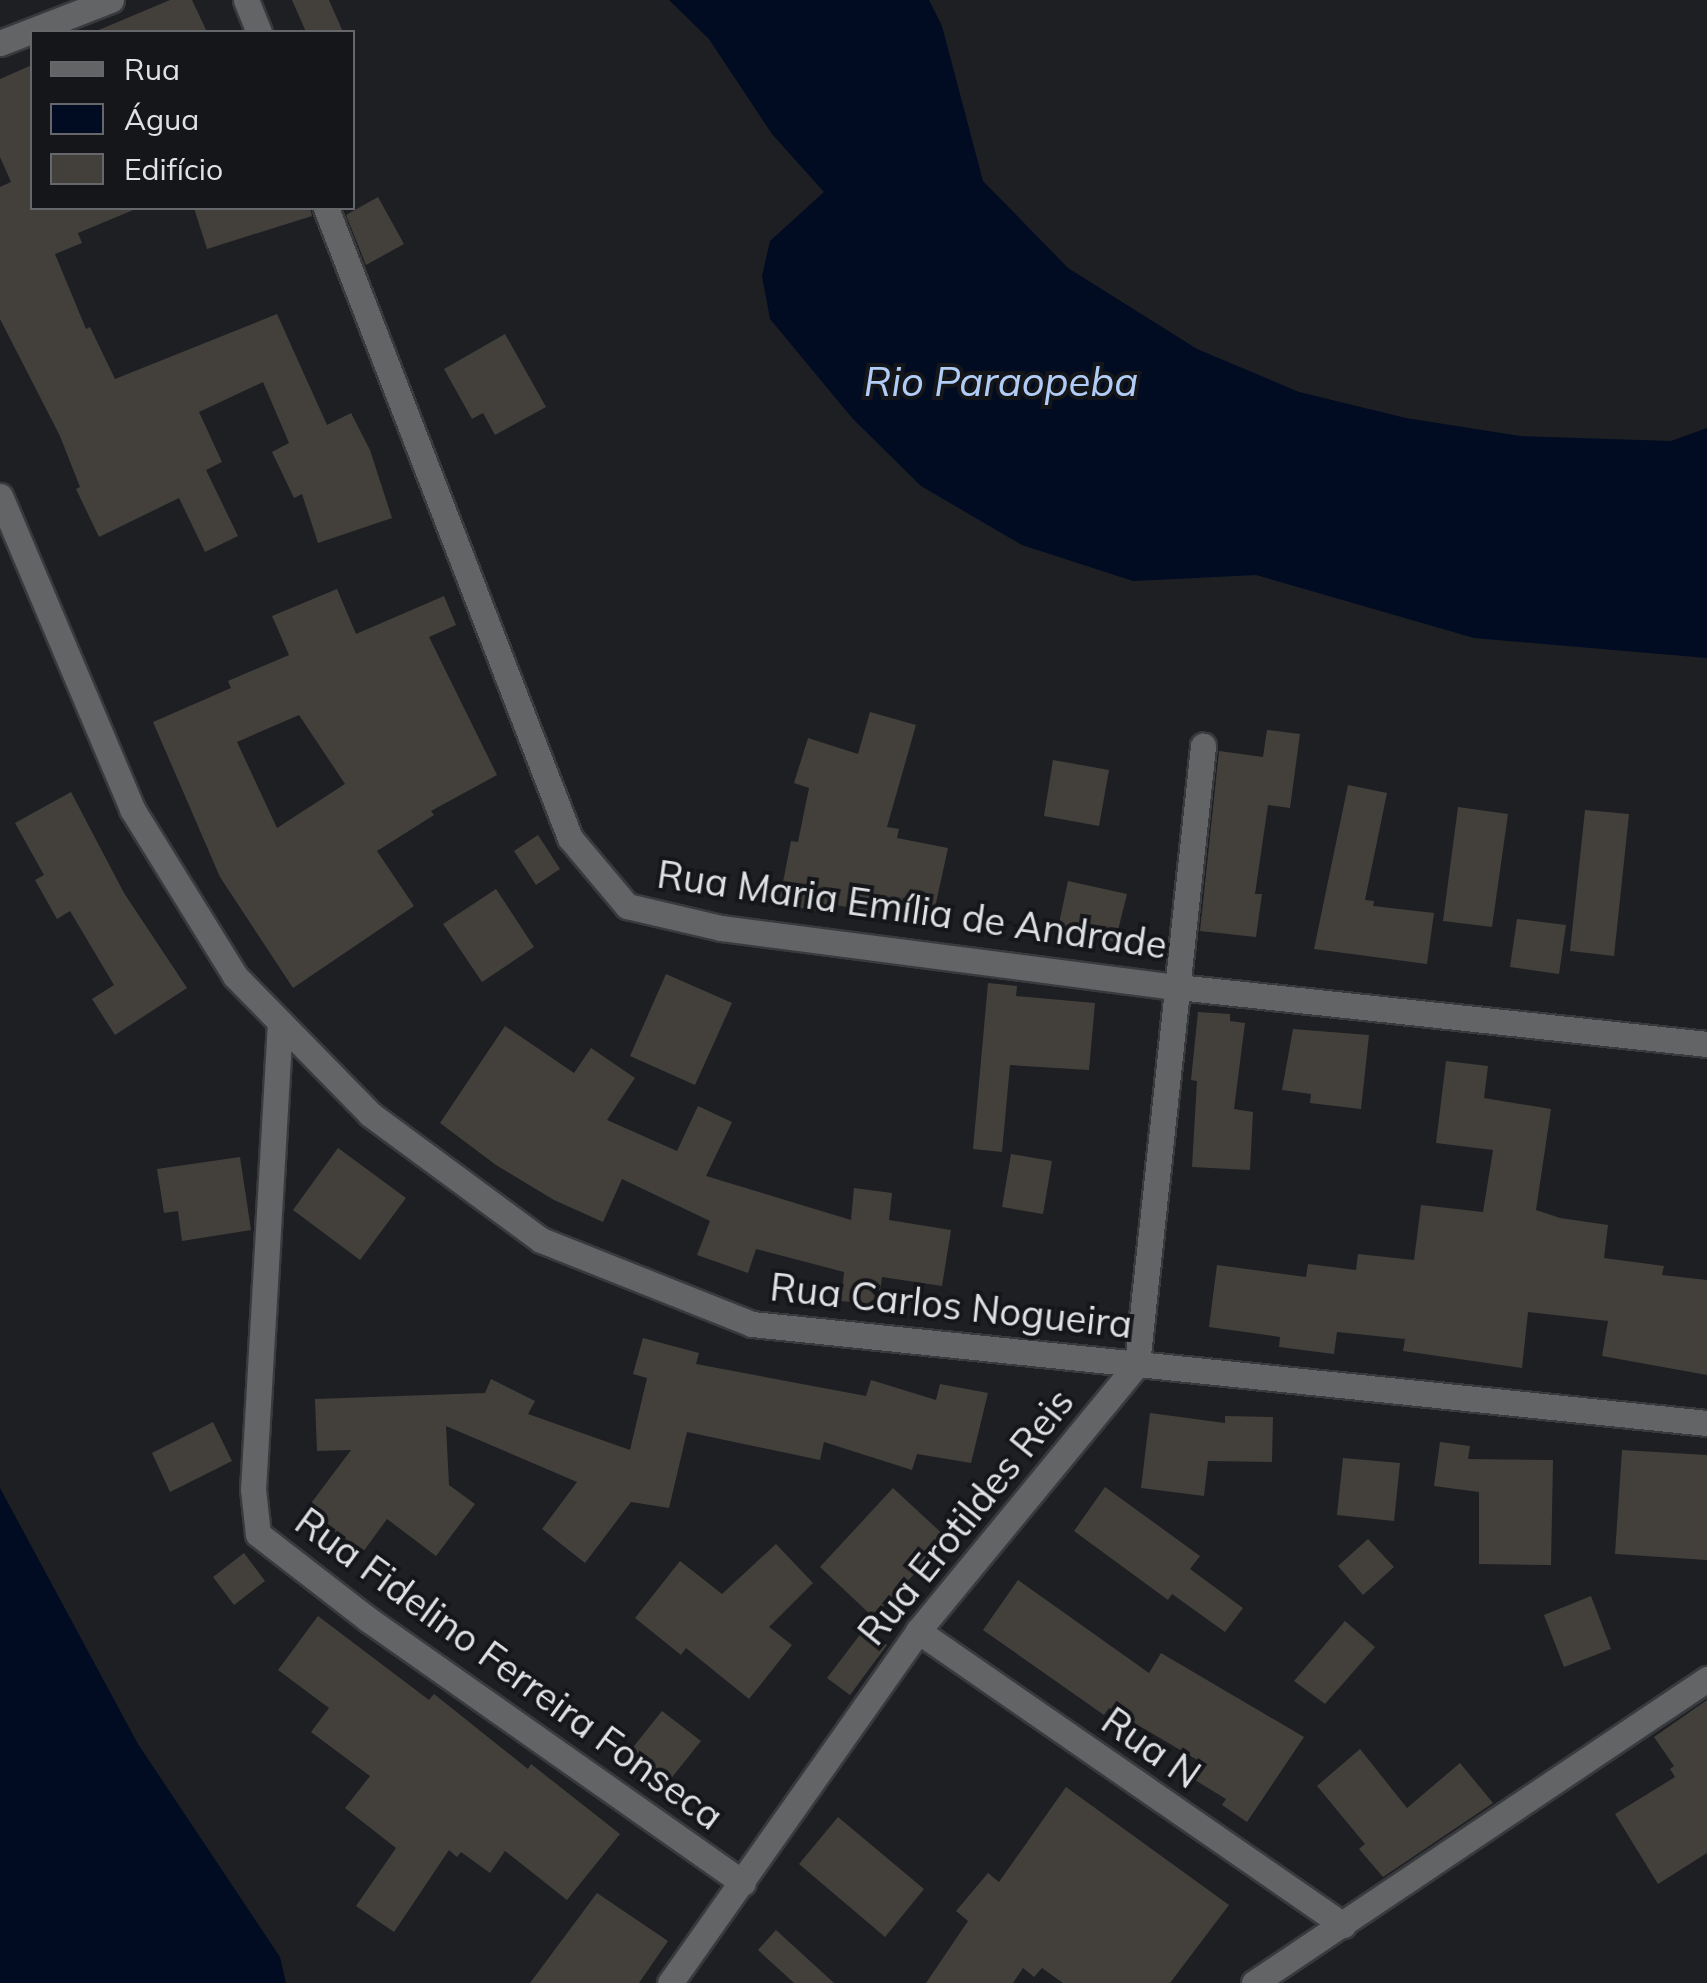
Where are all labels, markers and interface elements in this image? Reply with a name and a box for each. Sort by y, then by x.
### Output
legend [30,30,355,210]
text: Rua [124,50,180,88]
text: Água [124,100,199,138]
text: Edifício [124,150,223,188]
water label: Rio Paraopeba [864,357,1138,405]
street label: Rua Maria Emília de Andrade [654,852,1170,968]
street label: Rua Carlos Nogueira [768,1264,1134,1348]
street label: Rua Erotildes Reis [849,1380,1083,1654]
street label: Rua Fidelino Ferreira Fonseca [286,1499,732,1839]
street label: Rua N [1093,1698,1209,1798]

